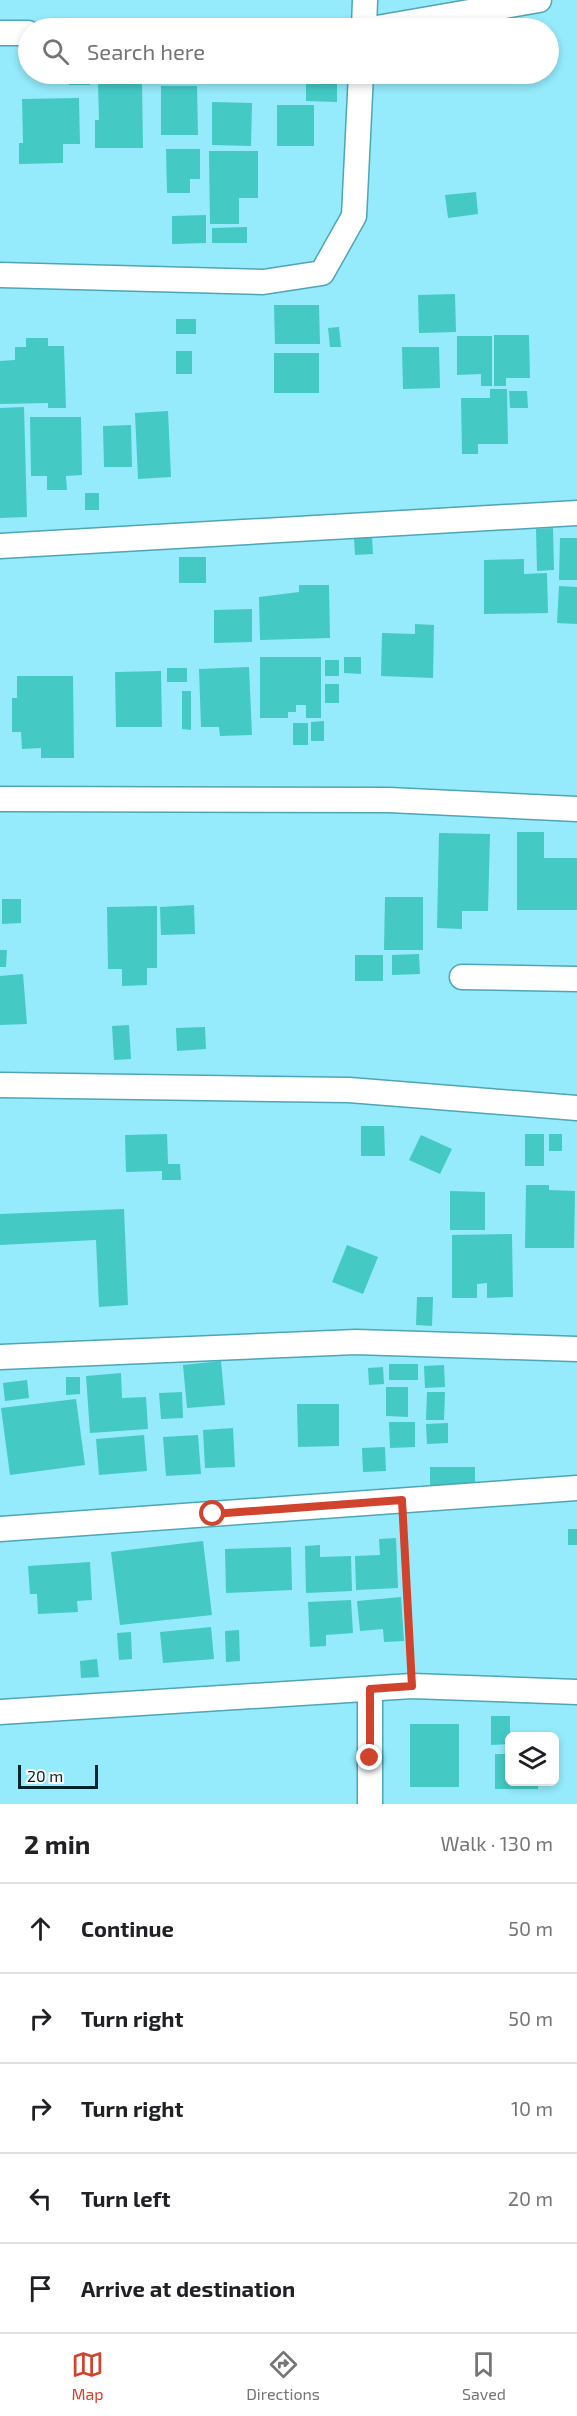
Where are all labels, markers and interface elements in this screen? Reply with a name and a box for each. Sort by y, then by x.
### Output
search box [18,18,559,84]
icon: search [39,35,72,68]
text: Search here [87,38,205,64]
route start [199,1500,225,1526]
map controls [505,1732,559,1786]
button: layers [505,1732,559,1786]
route end [356,1744,382,1770]
scale bar [18,1762,98,1790]
text: 20 m [27,1766,63,1785]
text: 2 min [24,1828,90,1859]
text: Walk · 130 m [441,1831,553,1855]
icon: ahead [24,1912,57,1945]
text: Continue [81,1915,174,1941]
text: 50 m [508,1916,553,1940]
icon: right [24,2002,57,2035]
text: Turn right [81,2005,183,2031]
text: 50 m [508,2006,553,2030]
icon: right [24,2092,57,2125]
text: Turn right [81,2095,183,2121]
text: 10 m [511,2096,553,2120]
icon: left [24,2182,57,2215]
text: Turn left [81,2185,170,2211]
text: 20 m [508,2186,553,2210]
icon: arrive [24,2272,57,2305]
text: Arrive at destination [81,2275,295,2301]
tab: Map [71,2348,104,2403]
tab: Directions [246,2348,320,2403]
tab: Saved [462,2348,506,2403]

